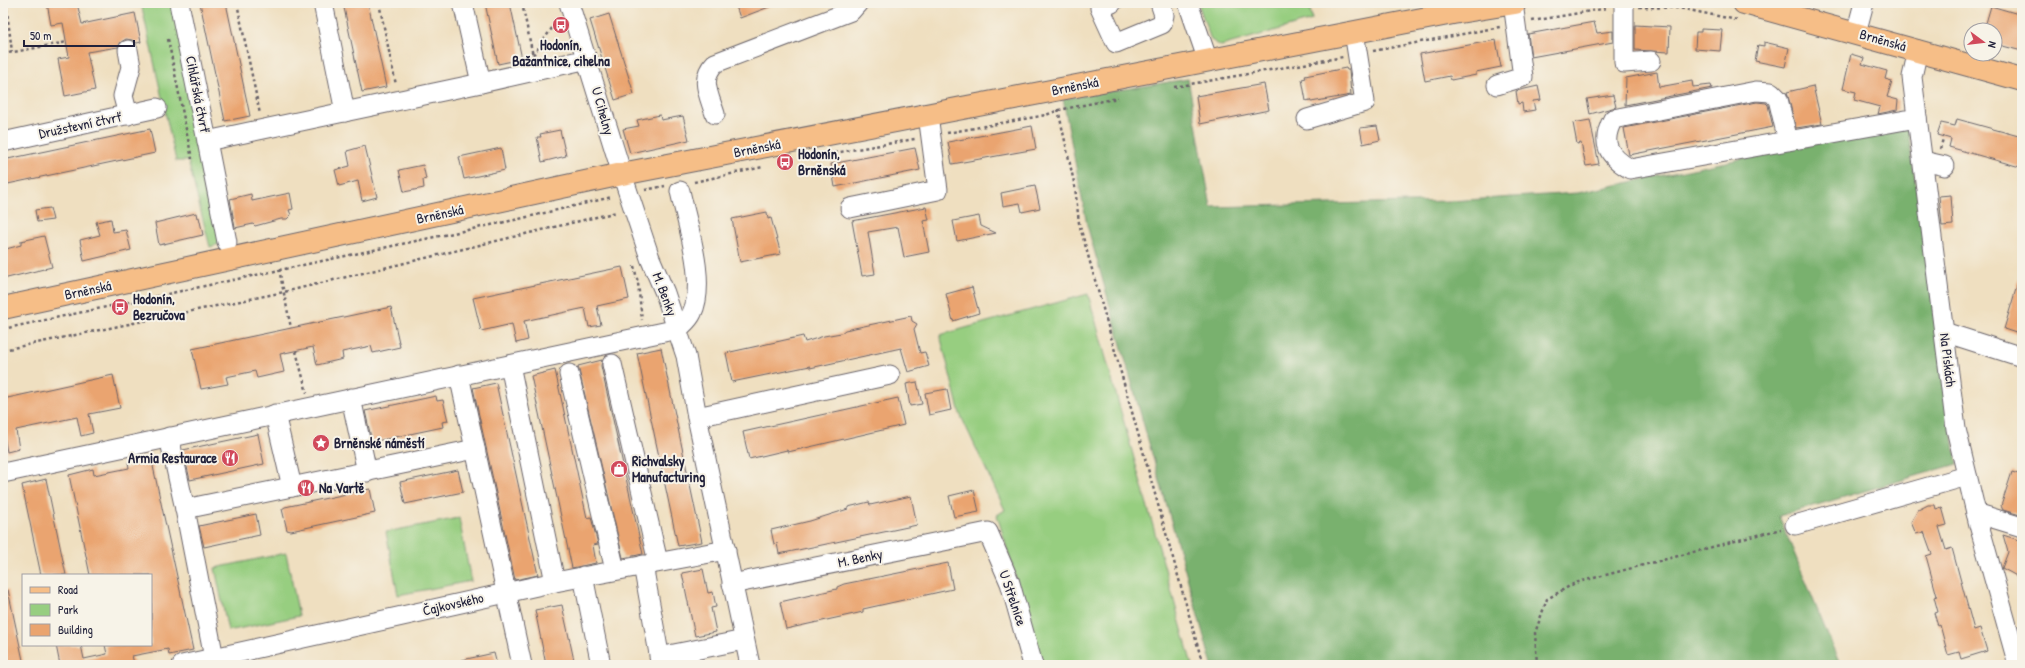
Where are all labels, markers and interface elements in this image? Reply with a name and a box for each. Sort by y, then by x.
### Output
bus stop icon: Hodonín, Bažantnice, cihelna [551,15,571,35]
scale bar [24,22,134,48]
north arrow [1963,22,2003,62]
street label: Brněnská [1858,24,1909,55]
text: 50 m [30,27,51,44]
place label: Hodonín, Bažantnice, cihelna [512,35,610,70]
text: N [1985,40,2000,49]
street label: Cihlářská čtvrť [182,54,215,135]
street label: Brněnská [1050,72,1100,99]
street label: U Cihelny [587,85,619,137]
street label: Družstevní čtvrť [37,106,124,143]
street label: Brněnská [732,134,782,161]
place label: Hodonín, Brněnská [798,144,846,179]
bus stop icon: Hodonín, Brněnská [775,152,795,172]
street label: Brněnská [415,199,466,228]
street label: M. Benky [648,269,682,319]
street label: Brněnská [63,275,114,304]
place label: Hodonín, Bezručova [133,289,185,324]
bus stop icon: Hodonín, Bezručova [110,297,130,317]
street label: Na Pískách [1936,332,1961,388]
place icon: Brněnské náměstí [311,433,331,453]
place label: Brněnské náměstí [334,433,425,452]
place label: Armia Restaurace [128,448,217,467]
restaurant icon: Armia Restaurace [220,448,240,468]
place label: Richvalsky Manufacturing [632,451,705,488]
shop icon: Richvalsky Manufacturing [609,459,629,479]
restaurant icon: Na Vartě [296,478,316,498]
place label: Na Vartě [319,478,365,497]
street label: M. Benky [836,543,884,572]
street label: U Střelnice [995,568,1032,628]
legend [22,574,152,646]
text: Road [58,581,78,598]
street label: Čajkovského [421,587,486,621]
text: Park [58,601,78,618]
text: Building [58,621,93,638]

